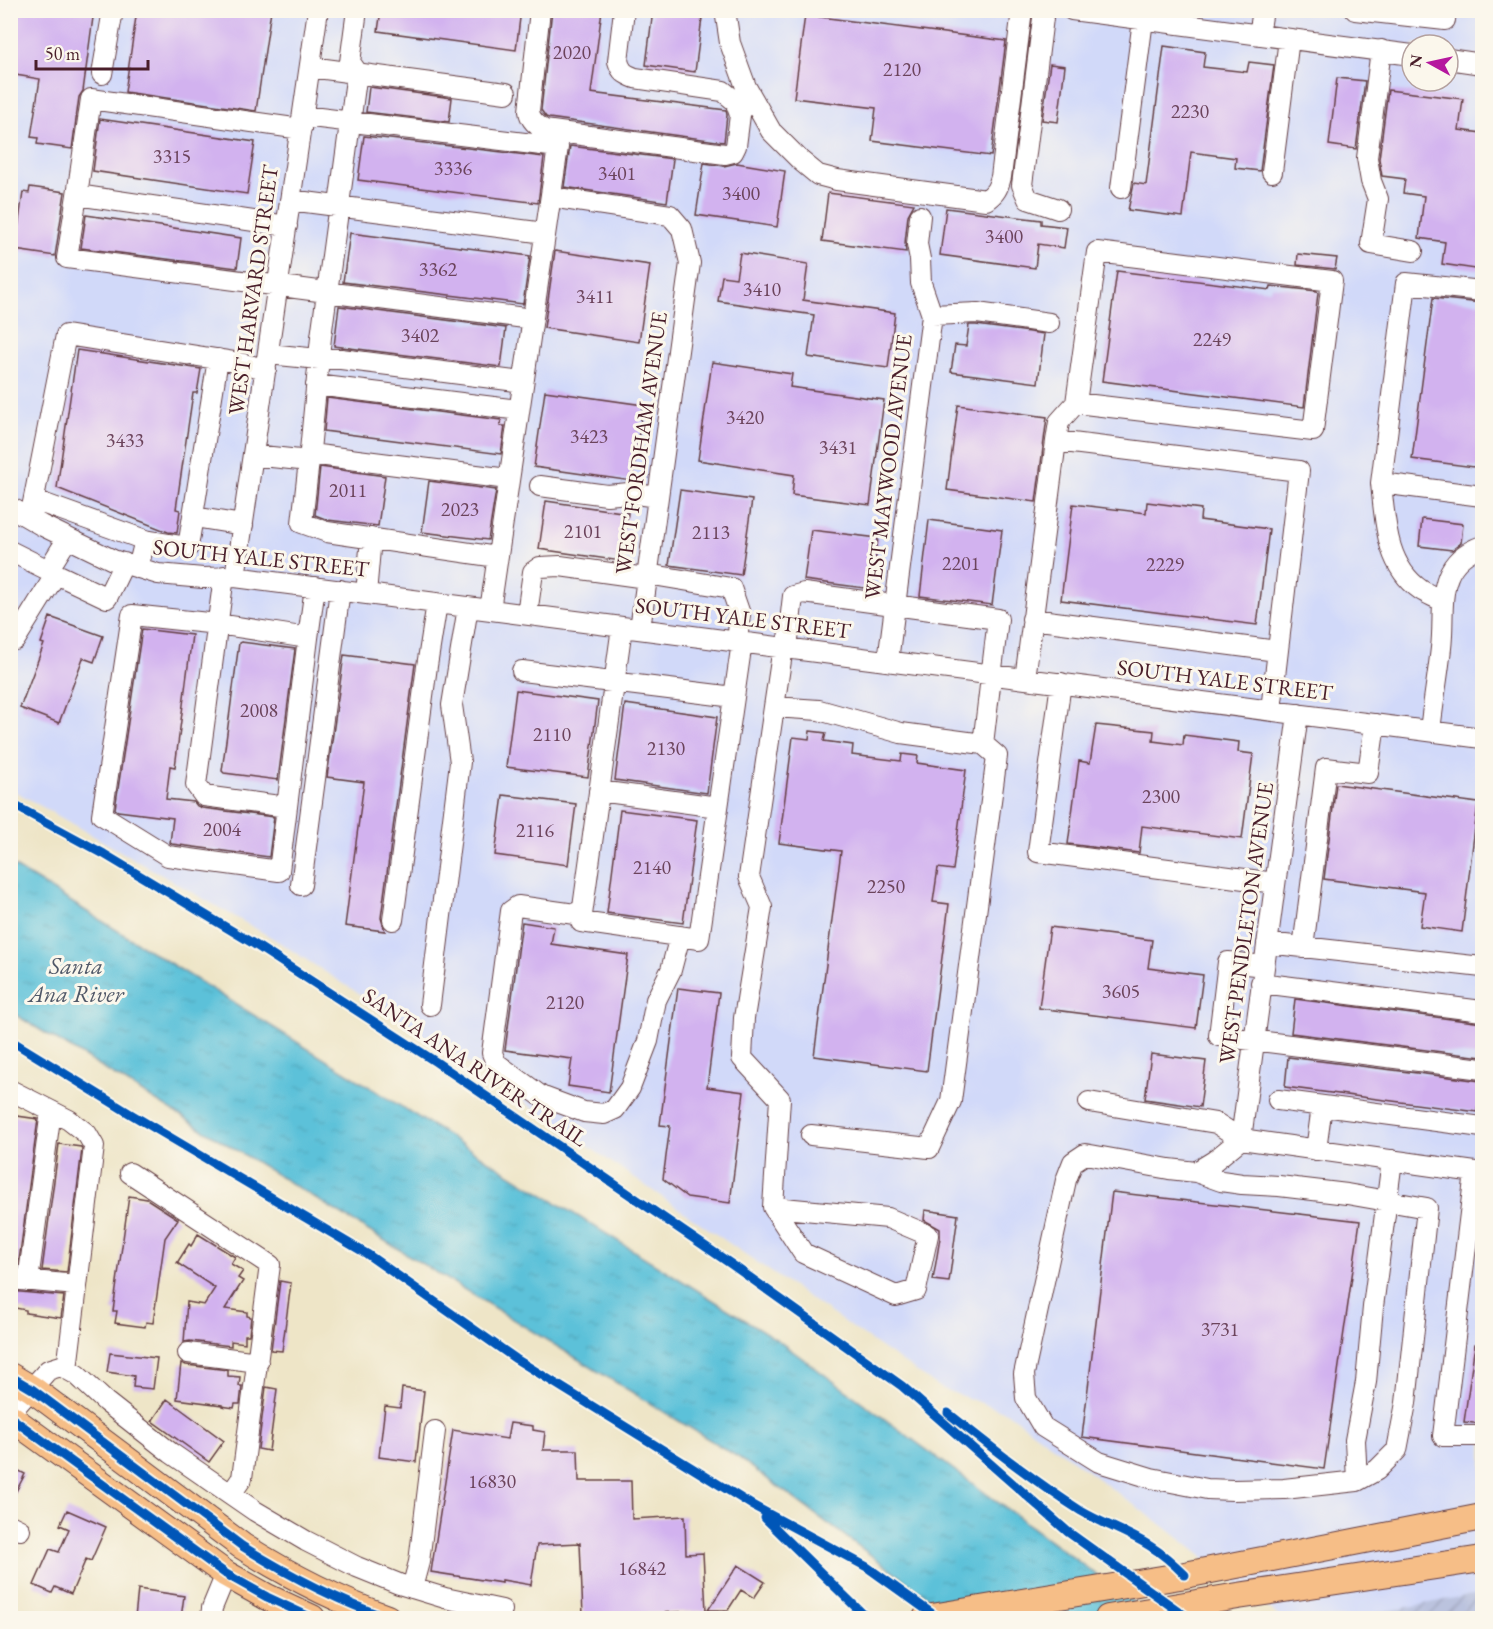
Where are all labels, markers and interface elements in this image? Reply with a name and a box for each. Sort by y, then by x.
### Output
scale bar [36,33,148,71]
north arrow [1400,33,1460,93]
house number: 2020 [553,39,592,65]
text: 50 m [45,42,80,65]
text: N [1404,53,1427,69]
house number: 2120 [883,56,922,82]
house number: 2230 [1171,98,1210,124]
house number: 3315 [153,143,191,169]
house number: 3336 [434,155,473,181]
house number: 3401 [598,160,636,186]
street label: WEST HARVARD STREET [221,163,285,417]
house number: 3400 [722,180,761,206]
house number: 3400 [985,223,1024,249]
house number: 3362 [419,256,458,282]
house number: 3410 [743,276,782,302]
house number: 3411 [576,283,614,309]
street label: WEST FORDHAM AVENUE [608,310,674,576]
house number: 3402 [401,322,440,348]
house number: 2249 [1193,326,1232,352]
street label: WEST MAYWOOD AVENUE [857,333,919,601]
house number: 3420 [726,404,765,430]
house number: 3423 [570,423,608,449]
house number: 3433 [106,427,144,453]
house number: 3431 [819,434,857,460]
house number: 2011 [329,477,367,503]
house number: 2023 [441,496,479,522]
house number: 2101 [564,518,602,544]
house number: 2113 [692,519,730,545]
street label: SOUTH YALE STREET [152,532,371,584]
house number: 2201 [942,550,980,576]
house number: 2229 [1146,551,1185,577]
street label: SOUTH YALE STREET [634,590,853,646]
street label: SOUTH YALE STREET [1116,652,1335,708]
house number: 2008 [240,697,278,723]
house number: 2110 [533,721,572,747]
house number: 2130 [647,735,686,761]
street label: WEST PENDLETON AVENUE [1212,780,1280,1066]
house number: 2300 [1142,783,1181,809]
house number: 2004 [203,816,242,842]
house number: 2116 [516,817,555,843]
house number: 2140 [633,854,672,880]
house number: 2250 [867,873,906,899]
water label: Santa Ana River [26,950,126,1009]
house number: 3605 [1102,978,1140,1004]
street label: SANTA ANA RIVER TRAIL [357,981,593,1153]
house number: 2120 [546,989,585,1015]
house number: 3731 [1201,1316,1239,1342]
house number: 16830 [468,1468,516,1494]
house number: 16842 [618,1555,666,1581]

